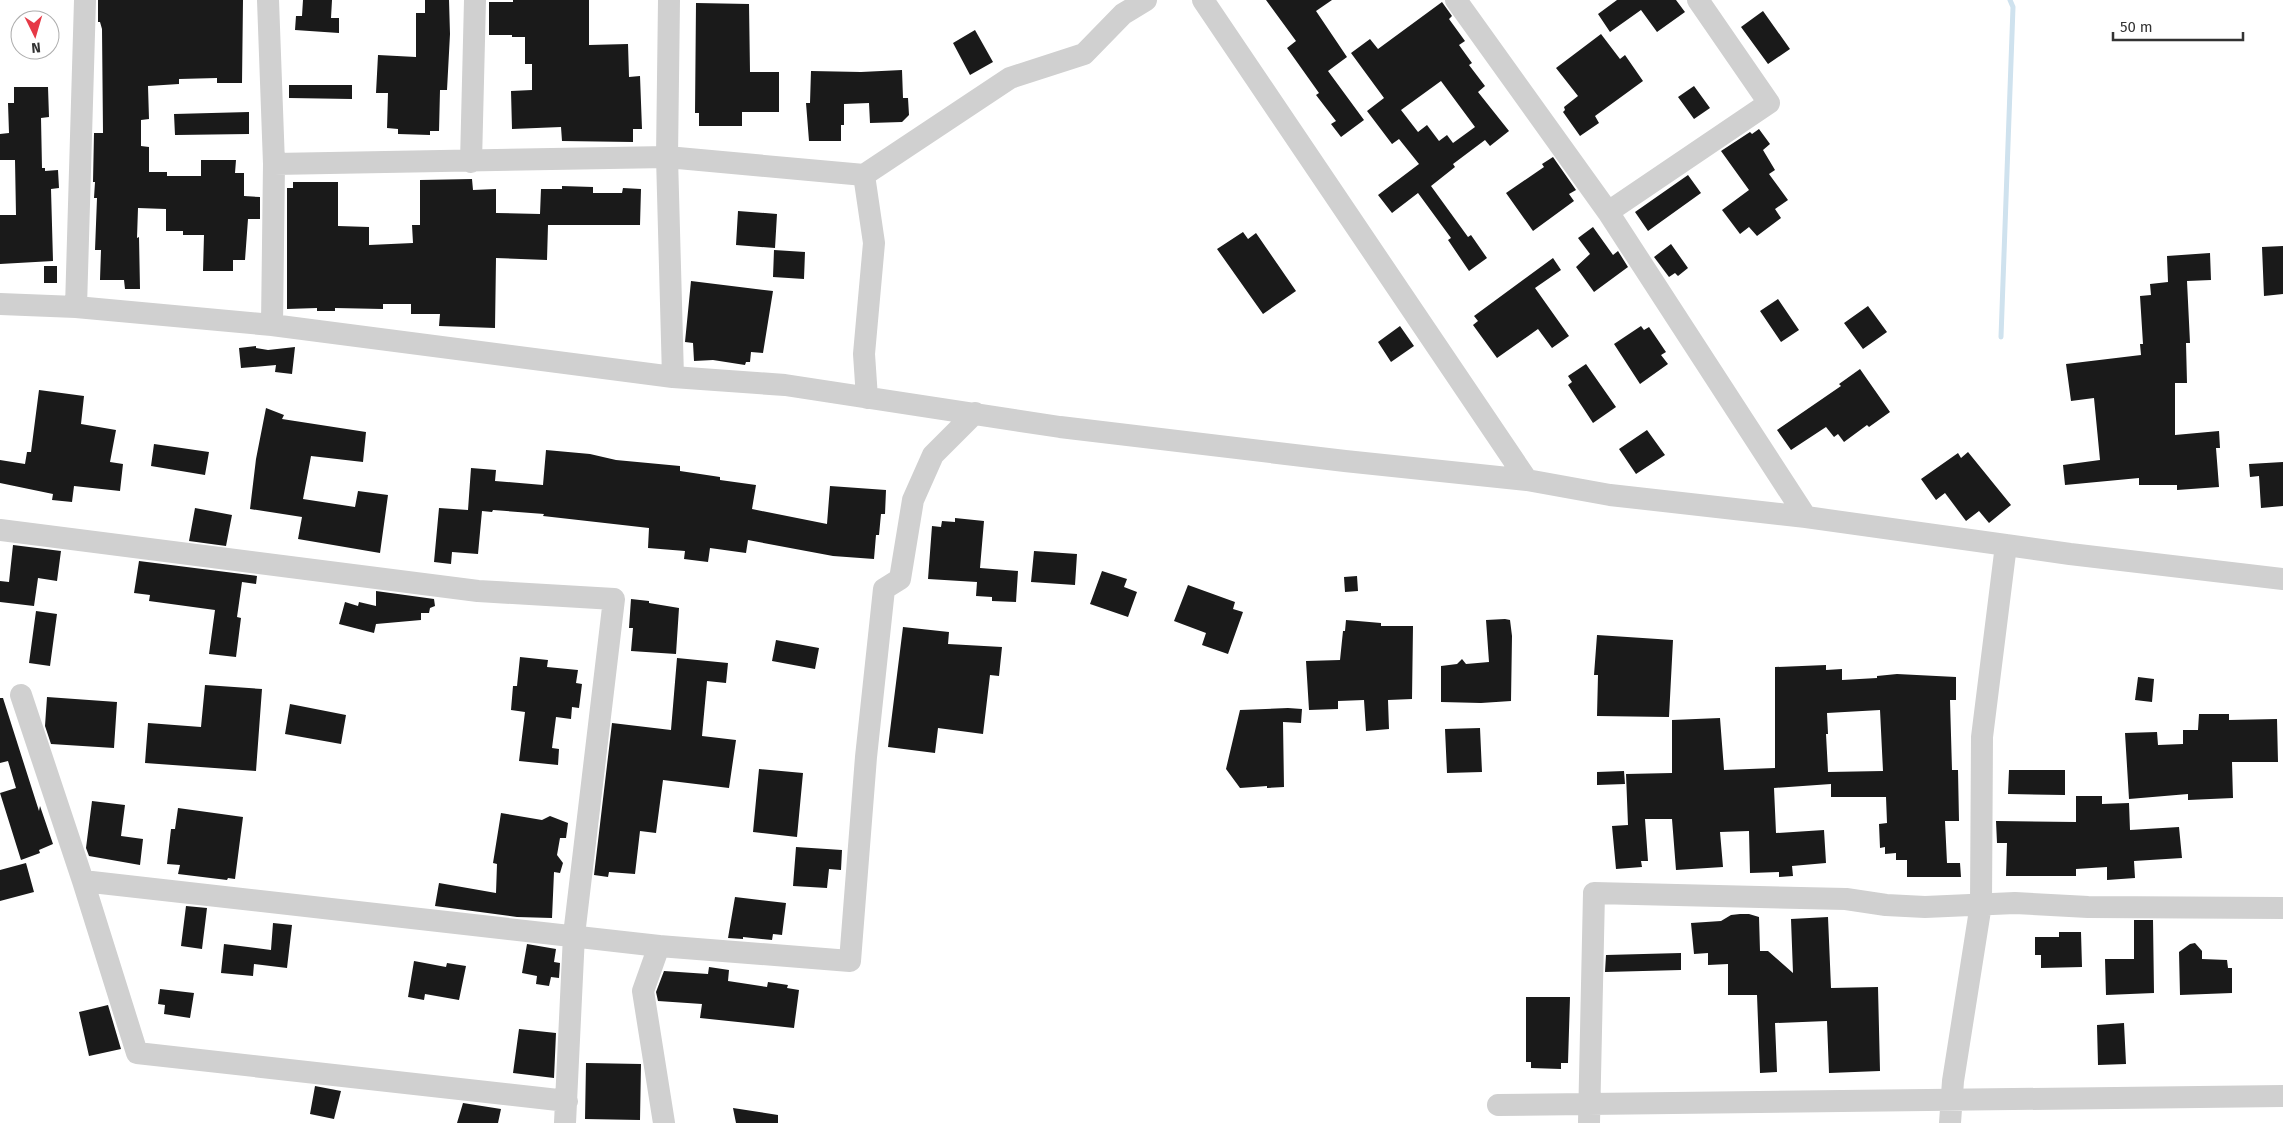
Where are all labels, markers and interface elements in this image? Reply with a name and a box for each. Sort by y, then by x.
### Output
north arrow [10,10,60,60]
scale bar [2113,10,2243,42]
text: 50 m [2120,18,2153,36]
text: N [31,39,41,56]

